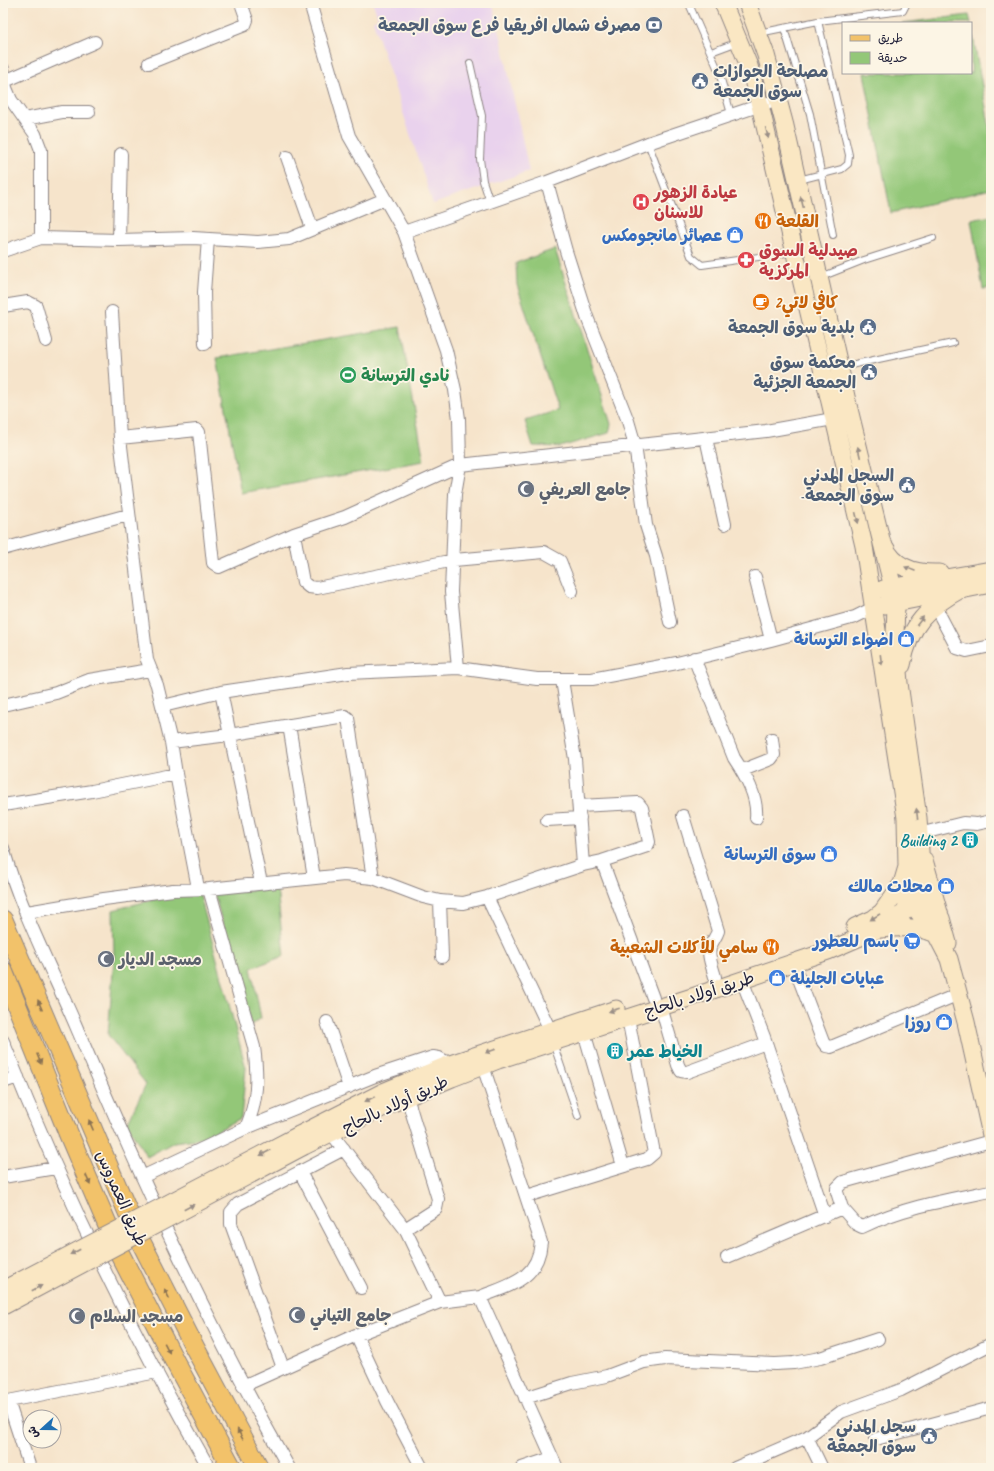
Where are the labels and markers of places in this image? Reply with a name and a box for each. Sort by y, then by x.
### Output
place label: مصرف شمال افريقيا فرع سوق الجمعة [378,15,641,37]
bank icon: مصرف شمال افريقيا فرع سوق الجمعة [644,15,664,35]
place label: مصلحة الجوازات سوق الجمعة [713,61,828,102]
public building icon: مصلحة الجوازات سوق الجمعة [690,71,710,91]
place label: عيادة الزهور للاسنان [653,182,737,223]
hospital icon: عيادة الزهور للاسنان [631,192,651,212]
restaurant icon: القلعة [753,211,773,231]
place label: القلعة [776,211,819,232]
place label: عصائر مانجومكس [602,225,722,246]
shop icon: عصائر مانجومكس [725,225,745,245]
place label: صيدلية السوق المركزية [759,240,858,281]
pharmacy icon: صيدلية السوق المركزية [736,250,756,270]
place label: كافي لاتي2 [774,290,838,318]
cafe icon: كافي لاتي2 [751,292,771,312]
place label: بلدية سوق الجمعة [728,317,855,338]
public building icon: بلدية سوق الجمعة [858,317,878,337]
place label: محكمة سوق الجمعة الجزئية [753,352,856,393]
public building icon: محكمة سوق الجمعة الجزئية [859,362,879,382]
sports icon: نادي الترسانة [338,365,358,385]
place label: نادي الترسانة [361,365,449,388]
place label: السجل المدني -سوق الجمعة [800,465,894,506]
public building icon: السجل المدني -سوق الجمعة [897,475,917,495]
mosque icon: جامع العريفي [516,479,536,499]
place label: جامع العريفي [539,479,631,505]
place label: اضواء الترسانة [794,629,893,650]
shop icon: اضواء الترسانة [896,629,916,649]
place label: Building 2 [900,830,958,851]
building icon: Building 2 [960,830,980,850]
place label: سوق الترسانة [724,844,816,865]
shop icon: سوق الترسانة [819,844,839,864]
place label: محلات مالك [848,876,933,897]
shop icon: محلات مالك [936,876,956,896]
place label: باسم للعطور [811,931,899,954]
supermarket icon: باسم للعطور [902,931,922,951]
place label: سامي للأكلات الشعبية [610,936,758,963]
restaurant icon: سامي للأكلات الشعبية [761,937,781,957]
mosque icon: مسجد الديار [96,949,116,969]
place label: مسجد الديار [117,949,202,970]
shop icon: عبايات الجليلة [767,968,787,988]
place label: عبايات الجليلة [790,968,884,989]
place label: روزا [905,1012,931,1033]
shop icon: روزا [934,1012,954,1032]
building icon: الخياط عمر [605,1041,625,1061]
place label: الخياط عمر [626,1041,702,1062]
mosque icon: جامع التياني [287,1305,307,1325]
place label: جامع التياني [310,1305,392,1331]
mosque icon: مسجد السلام [67,1306,87,1326]
place label: مسجد السلام [90,1306,184,1329]
place label: سجل المدني سوق الجمعة [827,1416,916,1457]
public building icon: سجل المدني سوق الجمعة [919,1426,939,1446]

